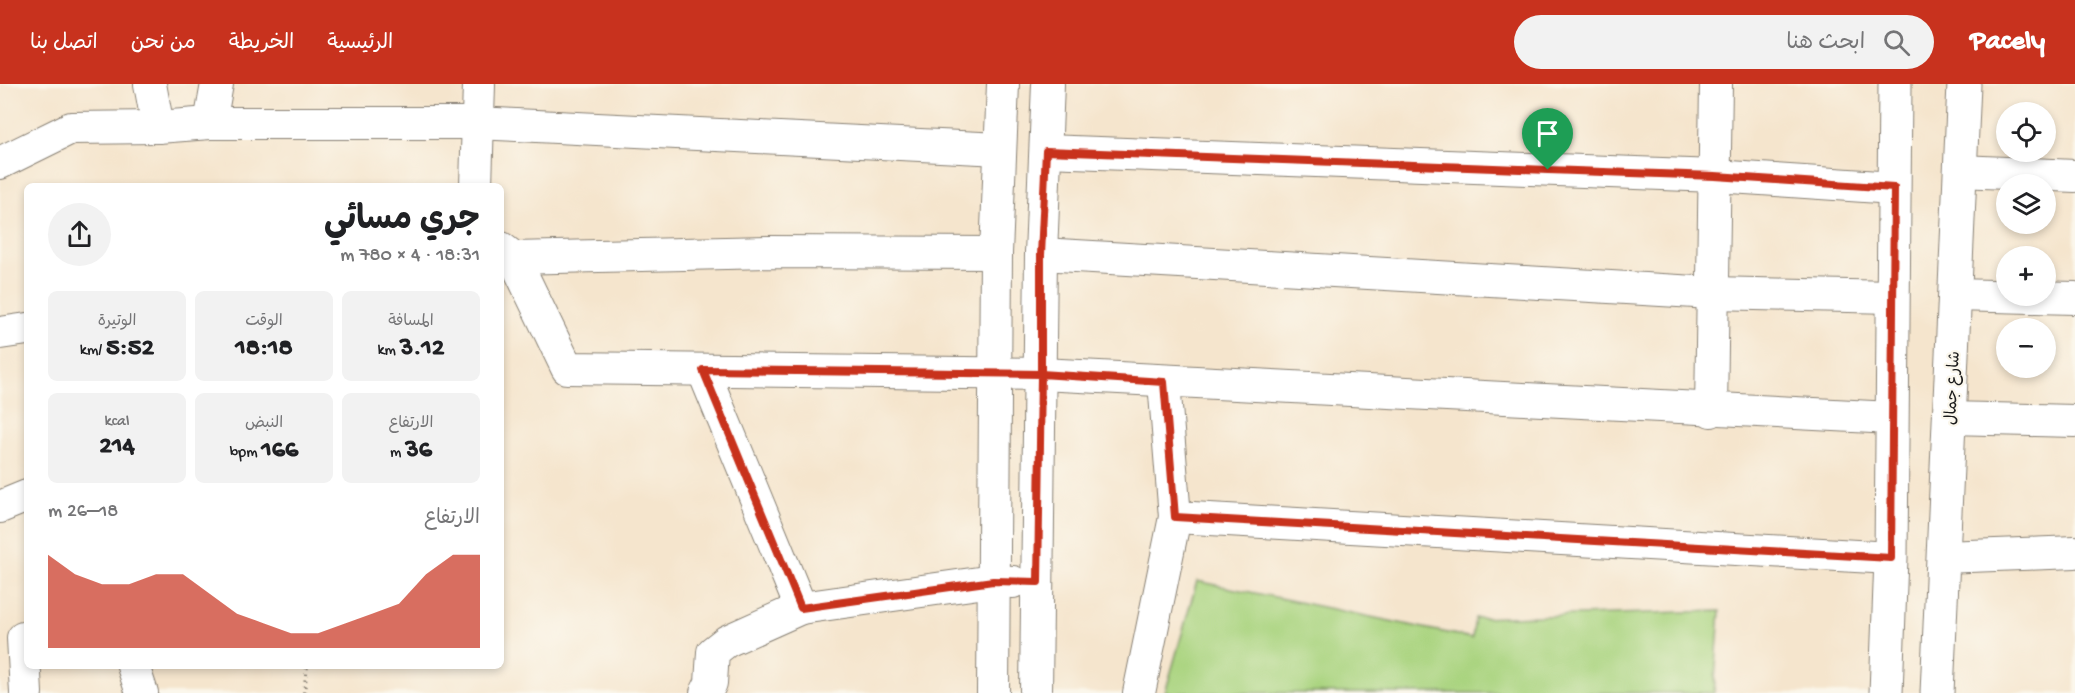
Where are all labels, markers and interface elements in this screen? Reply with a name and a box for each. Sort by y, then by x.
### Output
search box [1514,15,1934,69]
icon: search [1880,26,1913,59]
text: Pacely [1970,26,2045,59]
text: ابحث هنا [1786,31,1865,57]
text: اتصل بنا [30,32,98,57]
text: من نحن [131,32,196,57]
text: الخريطة [229,32,294,57]
text: الرئيسية [327,32,393,57]
map controls [1996,102,2056,378]
button: locate [1996,102,2056,162]
pin [1522,108,1573,170]
icon: arrive [1531,117,1564,150]
button: layers [1996,174,2056,234]
button: share [48,203,111,266]
text: جري مسائي [324,203,480,241]
text: 18:31 · 4 × 780 m [340,245,480,268]
button: + [1996,246,2056,306]
text: الوتيرة [98,313,136,332]
text: الوقت [245,313,283,332]
text: المسافة [388,313,434,332]
button: − [1996,318,2056,378]
text: 5:52 [106,334,154,365]
text: 18:18 [235,334,293,365]
text: 3.12 [400,334,445,365]
text: /km [80,342,106,361]
text: km [377,342,400,361]
street label: شارع جمال [1943,351,1966,426]
text: kcal [105,413,129,432]
text: النبض [245,415,283,434]
text: الارتفاع [389,415,433,434]
text: 214 [99,432,135,463]
text: 166 [261,436,298,467]
text: 36 [405,436,432,467]
text: bpm [230,444,261,463]
text: m [390,444,405,463]
text: 18–26 m [48,501,118,524]
text: الارتفاع [424,508,480,531]

